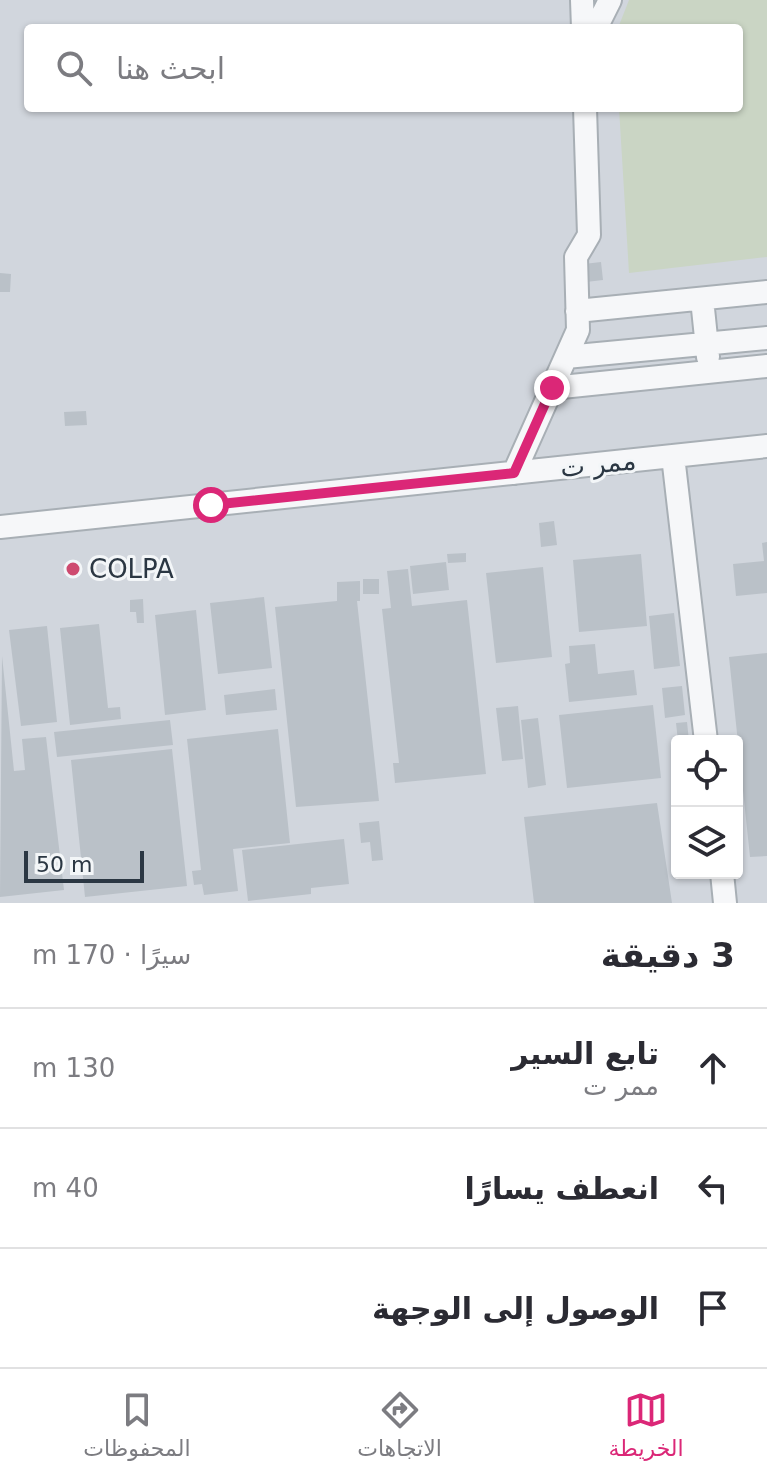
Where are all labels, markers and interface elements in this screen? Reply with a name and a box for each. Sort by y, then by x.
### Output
search box [24,24,743,112]
icon: search [52,46,96,90]
text: ابحث هنا [116,51,225,86]
route end [534,370,570,406]
street label: ممر ت [559,445,637,484]
route start [193,487,229,523]
place label: COLPA [89,554,174,584]
marker: COLPA [64,560,82,578]
map controls [671,735,743,879]
button: locate [671,735,743,807]
button: layers [671,807,743,879]
scale bar [24,847,144,883]
text: 50 m [36,852,92,877]
text: 3 دقيقة [601,935,735,975]
text: سيرًا · 170 m [32,940,191,970]
text: تابع السير [511,1036,659,1071]
icon: ahead [691,1046,735,1090]
text: 130 m [32,1053,115,1083]
text: ممر ت [583,1071,659,1101]
icon: left [691,1166,735,1210]
text: انعطف يسارًا [465,1171,659,1206]
text: 40 m [32,1173,99,1203]
icon: arrive [691,1286,735,1330]
text: الوصول إلى الوجهة [372,1291,659,1326]
tab: المحفوظات [83,1388,191,1461]
tab: الاتجاهات [357,1388,442,1461]
tab: الخريطة [609,1388,684,1461]

